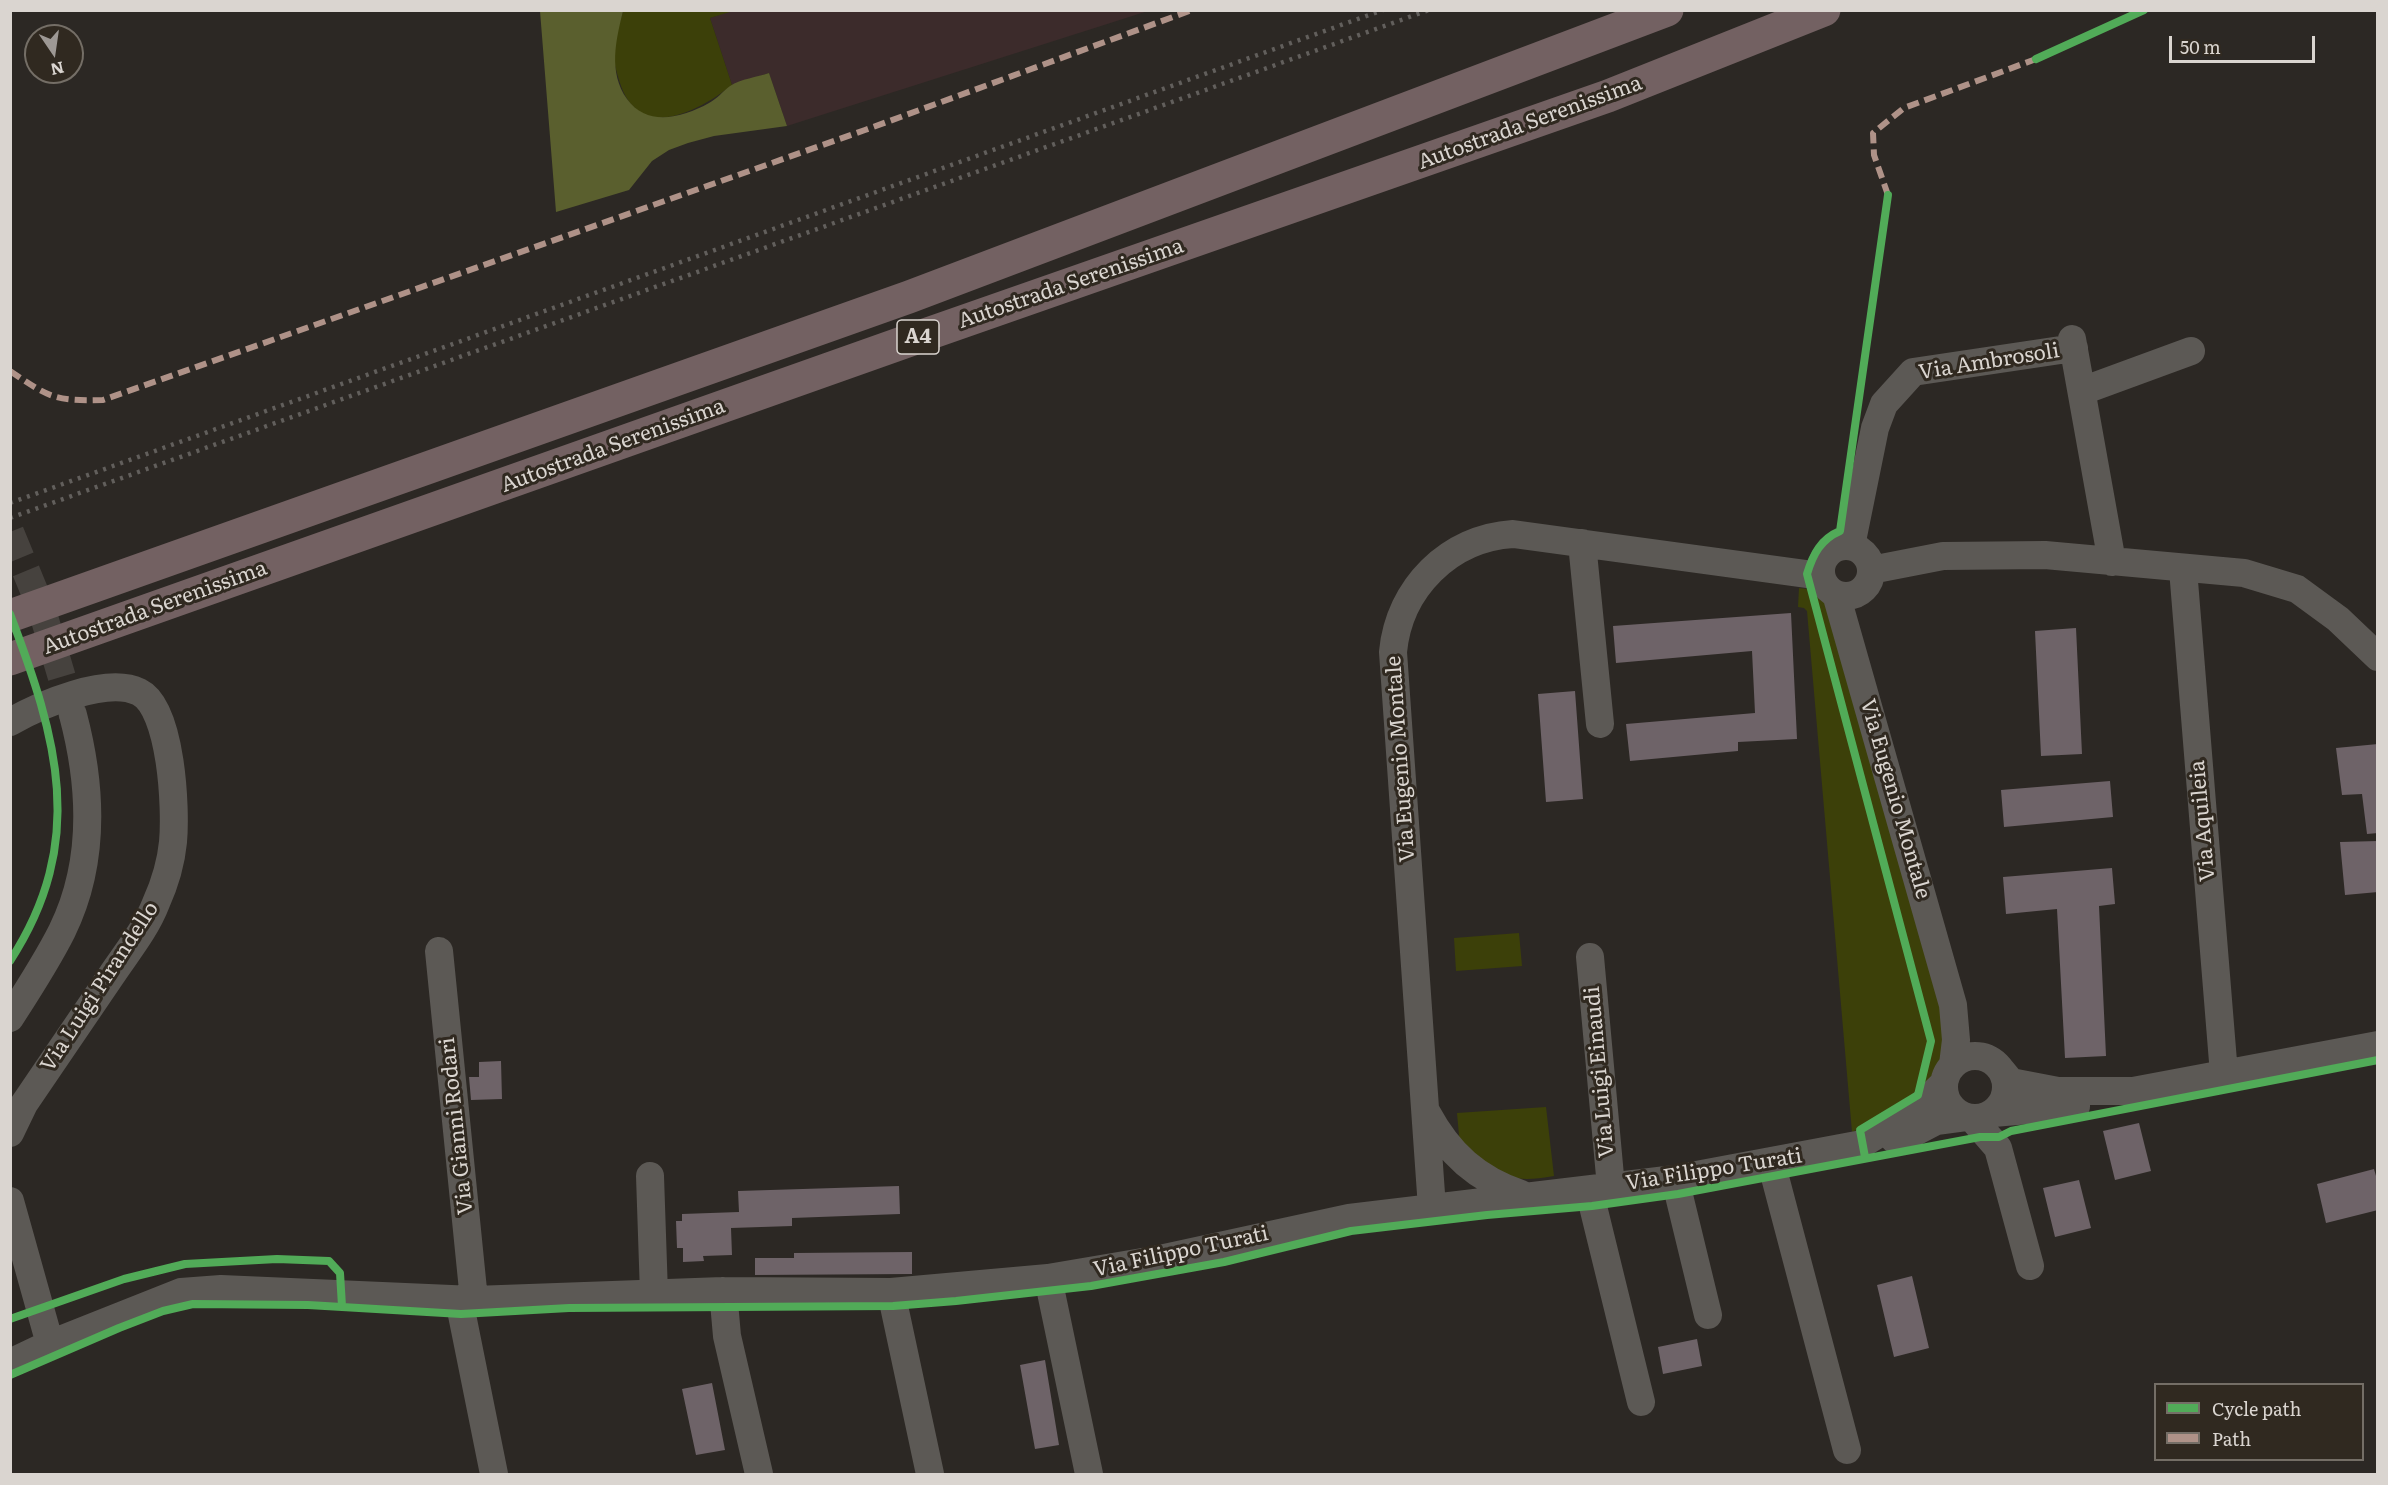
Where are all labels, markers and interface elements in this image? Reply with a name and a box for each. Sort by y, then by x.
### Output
north arrow [24,24,84,84]
scale bar [2172,24,2318,62]
text: 50 m [2180,33,2221,60]
text: N [48,56,67,83]
street label: Autostrada Serenissima [1414,71,1646,175]
street label: Autostrada Serenissima [955,234,1187,334]
road number: A4 [897,320,939,354]
street label: Via Ambrosoli [1917,338,2061,386]
street label: Autostrada Serenissima [497,394,729,498]
street label: Autostrada Serenissima [39,556,271,660]
street label: Via Eugenio Montale [1381,655,1421,863]
street label: Via Eugenio Montale [1854,696,1936,902]
street label: Via Aquileia [2185,759,2221,883]
street label: Via Luigi Pirandello [36,897,164,1077]
street label: Via Luigi Einaudi [1580,985,1620,1159]
street label: Via Gianni Rodari [435,1036,479,1216]
street label: Via Filippo Turati [1624,1144,1804,1196]
street label: Via Filippo Turati [1091,1221,1271,1283]
legend [2154,1383,2364,1461]
text: Cycle path [2212,1395,2301,1422]
text: Path [2212,1425,2251,1452]

